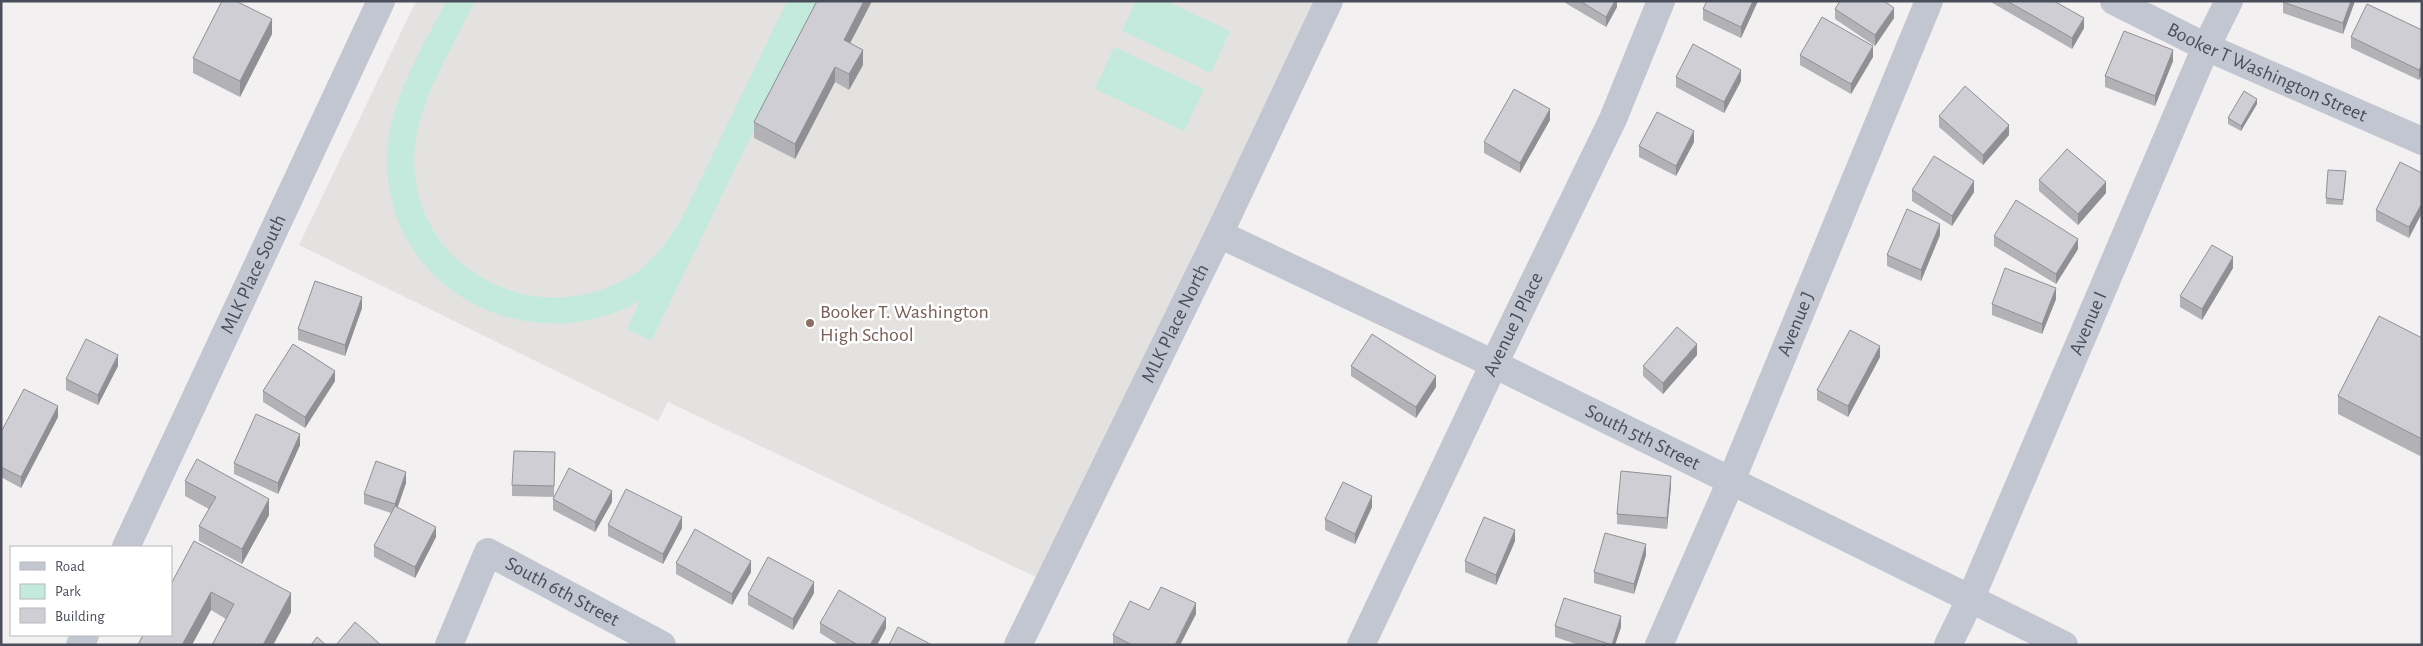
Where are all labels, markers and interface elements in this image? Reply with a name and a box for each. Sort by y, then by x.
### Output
street label: Booker T Washington Street [2164,19,2370,126]
street label: MLK Place South [217,212,290,337]
street label: MLK Place North [1138,261,1213,386]
street label: Avenue J Place [1480,269,1547,379]
street label: Avenue I [2066,288,2110,358]
street label: Avenue J [1774,289,1818,359]
place label: Booker T. Washington High School [820,302,989,345]
marker: Booker T. Washington High School [804,317,816,329]
street label: South 5th Street [1582,401,1704,474]
legend [10,546,172,636]
street label: South 6th Street [502,553,623,630]
text: Road [55,559,85,574]
text: Park [55,584,81,599]
text: Building [55,609,105,624]

